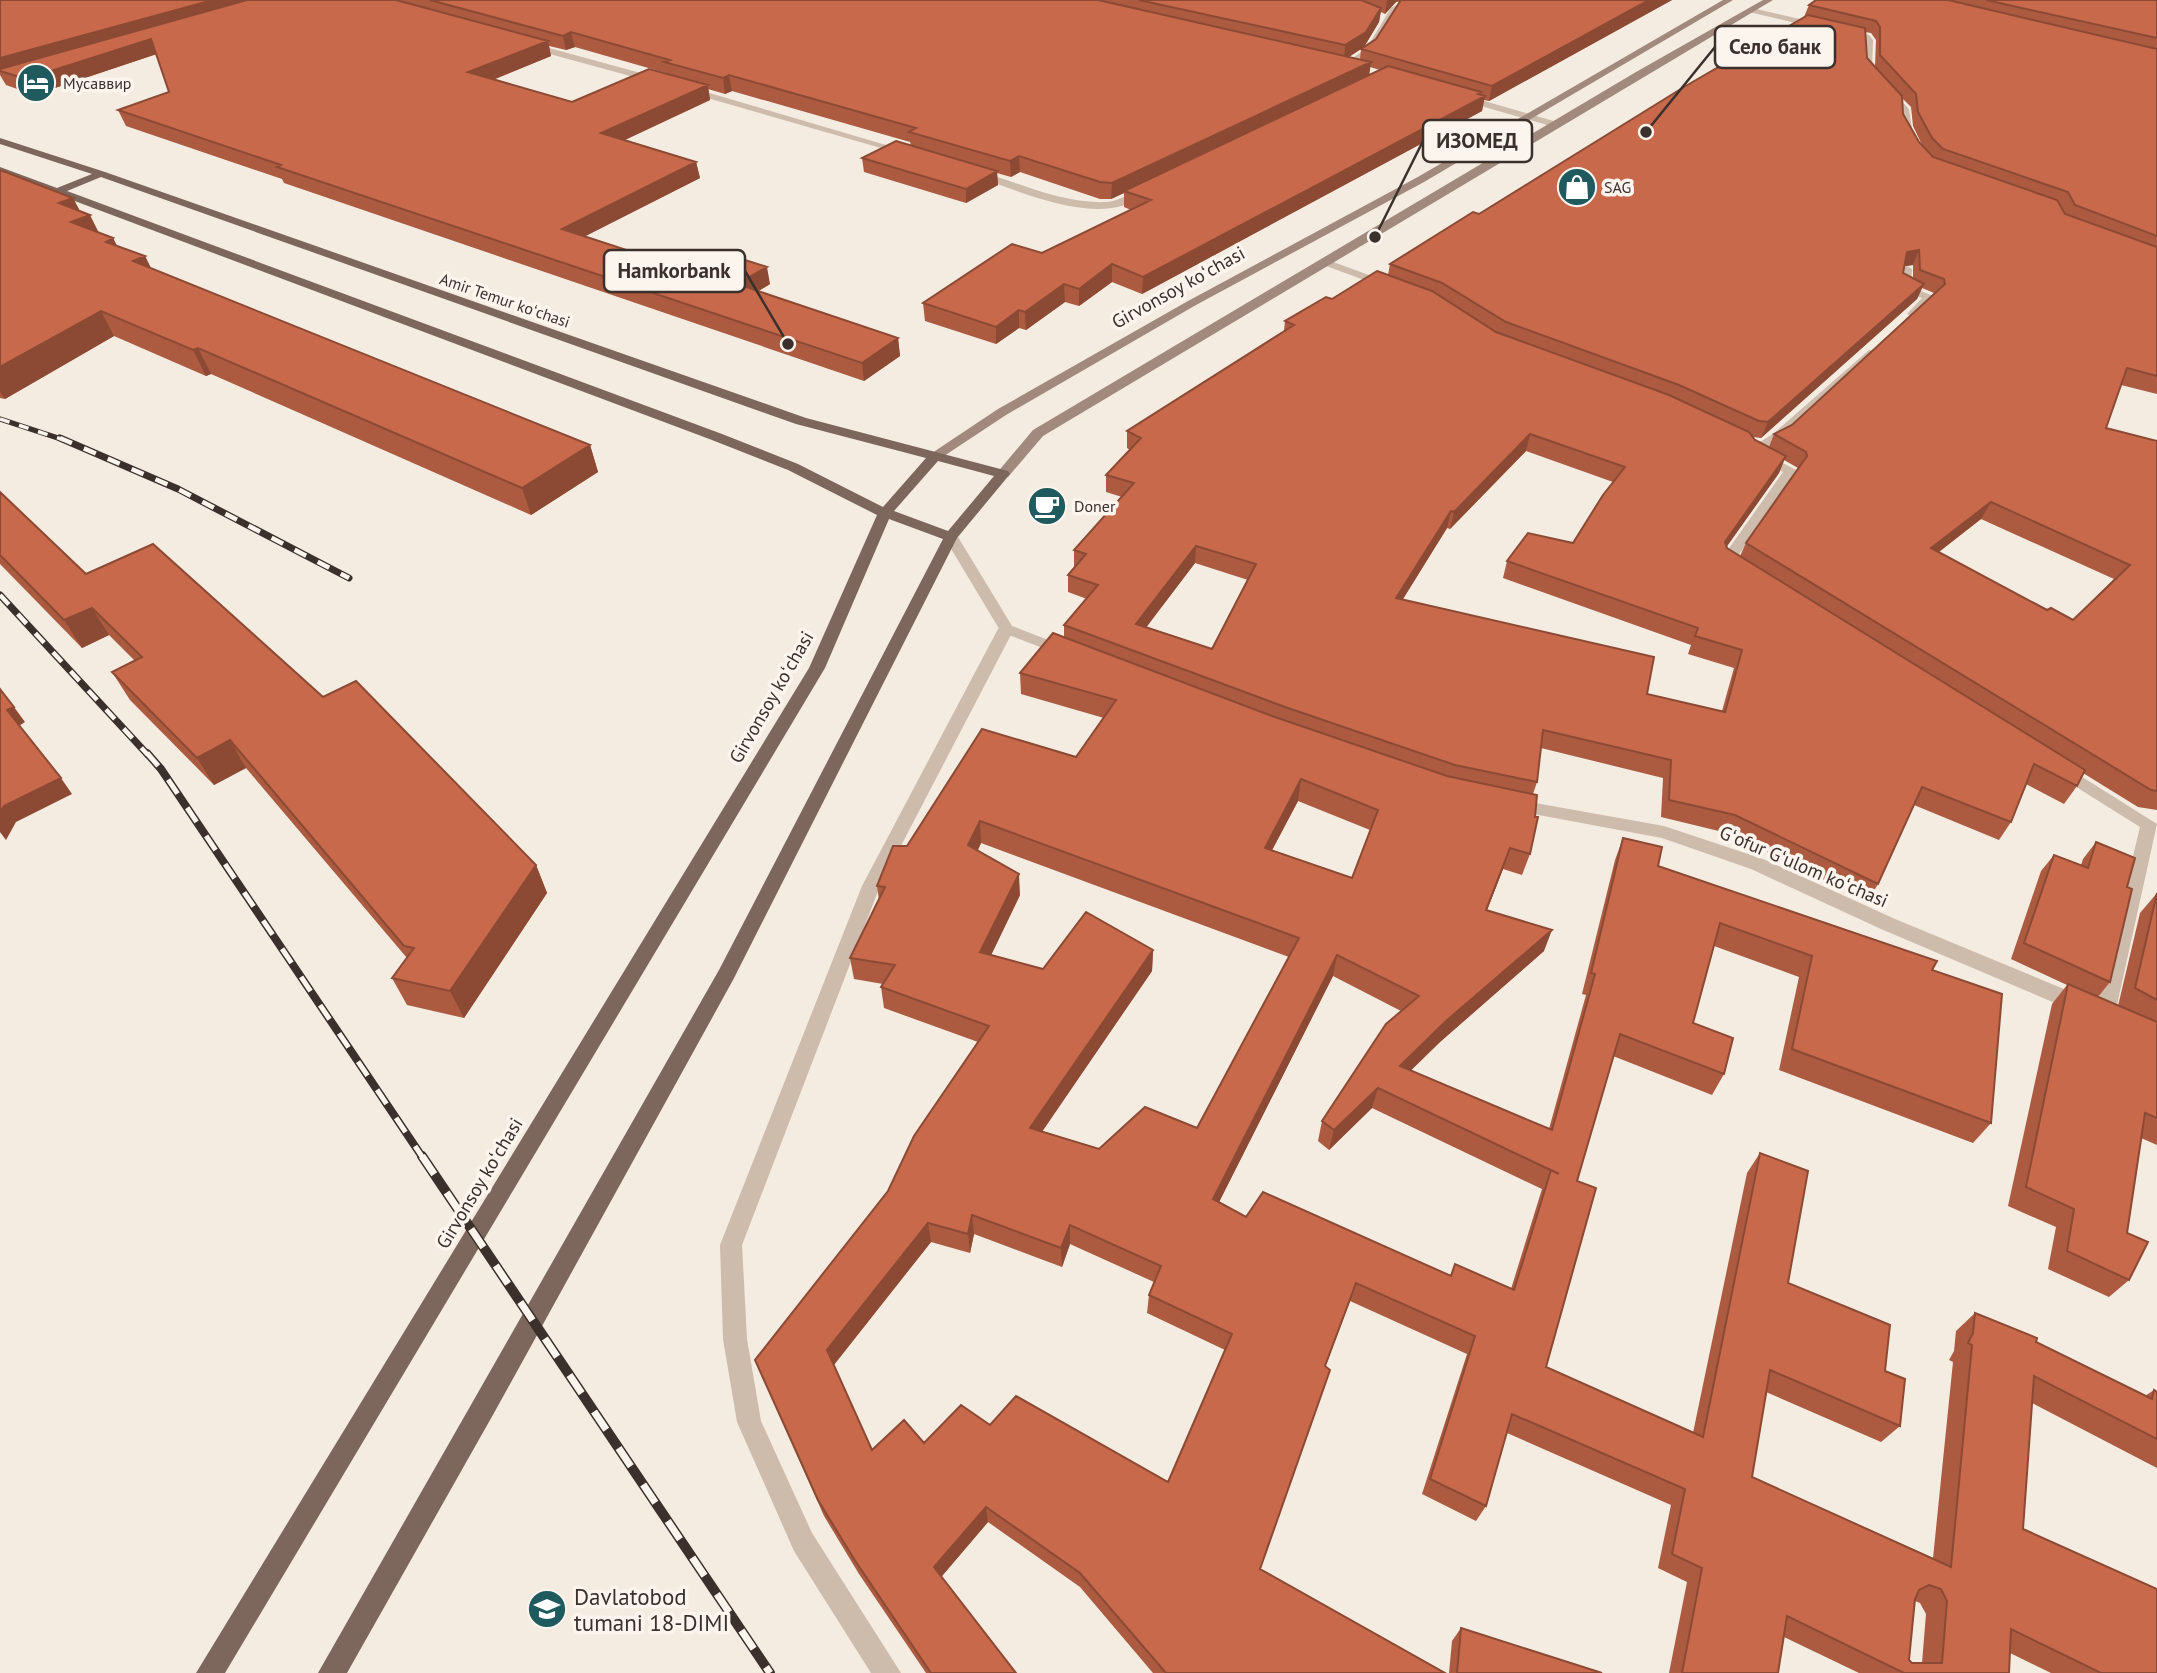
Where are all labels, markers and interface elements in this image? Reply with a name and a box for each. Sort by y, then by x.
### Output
callout: Село банк [1715,26,1835,68]
text: Село банк [1729,33,1822,60]
hotel icon: Мусаввир [15,62,57,104]
place label: Мусаввир [63,73,132,93]
callout: ИЗОМЕД [1423,120,1532,162]
text: ИЗОМЕД [1436,127,1518,154]
shop icon: SAG [1556,166,1598,208]
place label: SAG [1604,177,1631,197]
street label: Girvonsoy koʻchasi [1107,240,1249,334]
callout: Hamkorbank [604,250,745,292]
text: Hamkorbank [617,257,731,284]
street label: Amir Temur koʻchasi [437,268,573,332]
cafe icon: Doner [1026,485,1068,527]
place label: Doner [1074,496,1116,516]
street label: Girvonsoy koʻchasi [723,627,819,767]
street label: Gʻofur Gʻulom koʻchasi [1716,820,1892,912]
street label: Girvonsoy koʻchasi [430,1113,528,1253]
place label: Davlatobod tumani 18-DIMI [574,1582,729,1637]
school or university icon: Davlatobod tumani 18-DIMI [526,1588,568,1630]

